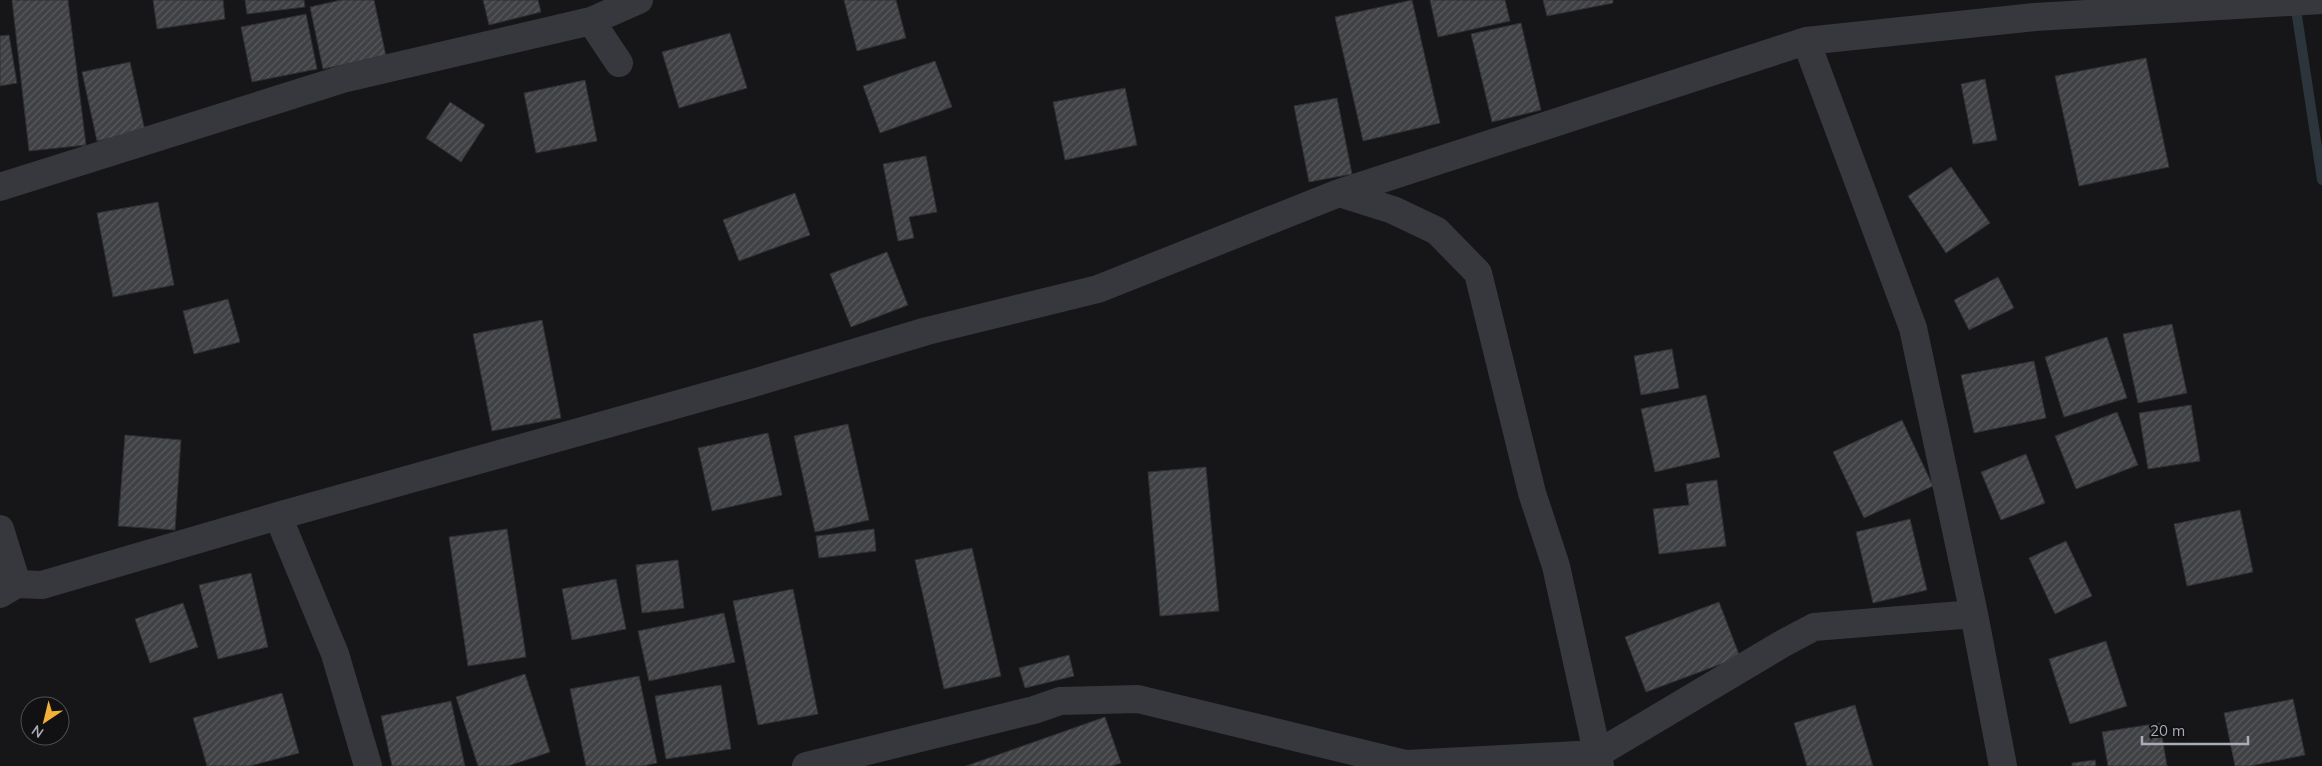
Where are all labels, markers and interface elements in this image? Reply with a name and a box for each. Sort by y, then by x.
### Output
north arrow [20,696,70,746]
scale bar [2142,714,2248,746]
text: N [28,721,47,742]
text: 20 m [2150,721,2185,740]

